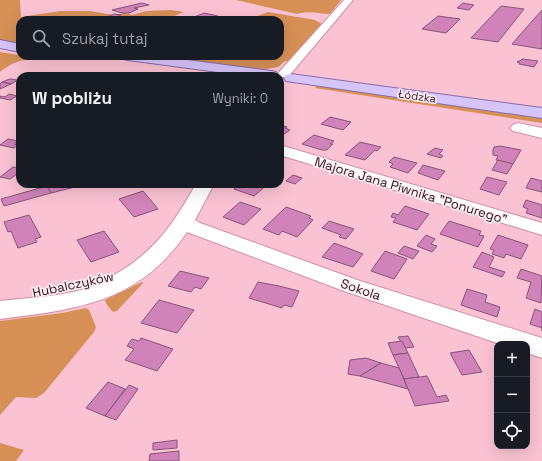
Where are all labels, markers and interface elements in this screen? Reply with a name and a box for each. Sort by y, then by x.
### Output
search box [16,16,284,60]
icon: search [30,27,52,49]
text: Szukaj tutaj [62,29,148,48]
street label: Łódzka [397,86,438,106]
text: W pobliżu [32,87,112,109]
text: Wyniki: 0 [212,90,268,107]
street label: Majora Jana Piwnika "Ponurego" [313,153,509,228]
street label: Hubalczyków [31,268,115,301]
street label: Sokola [339,275,384,304]
map controls [494,341,530,449]
button: + [494,341,530,377]
button: − [494,377,530,413]
button: locate [494,413,530,449]

